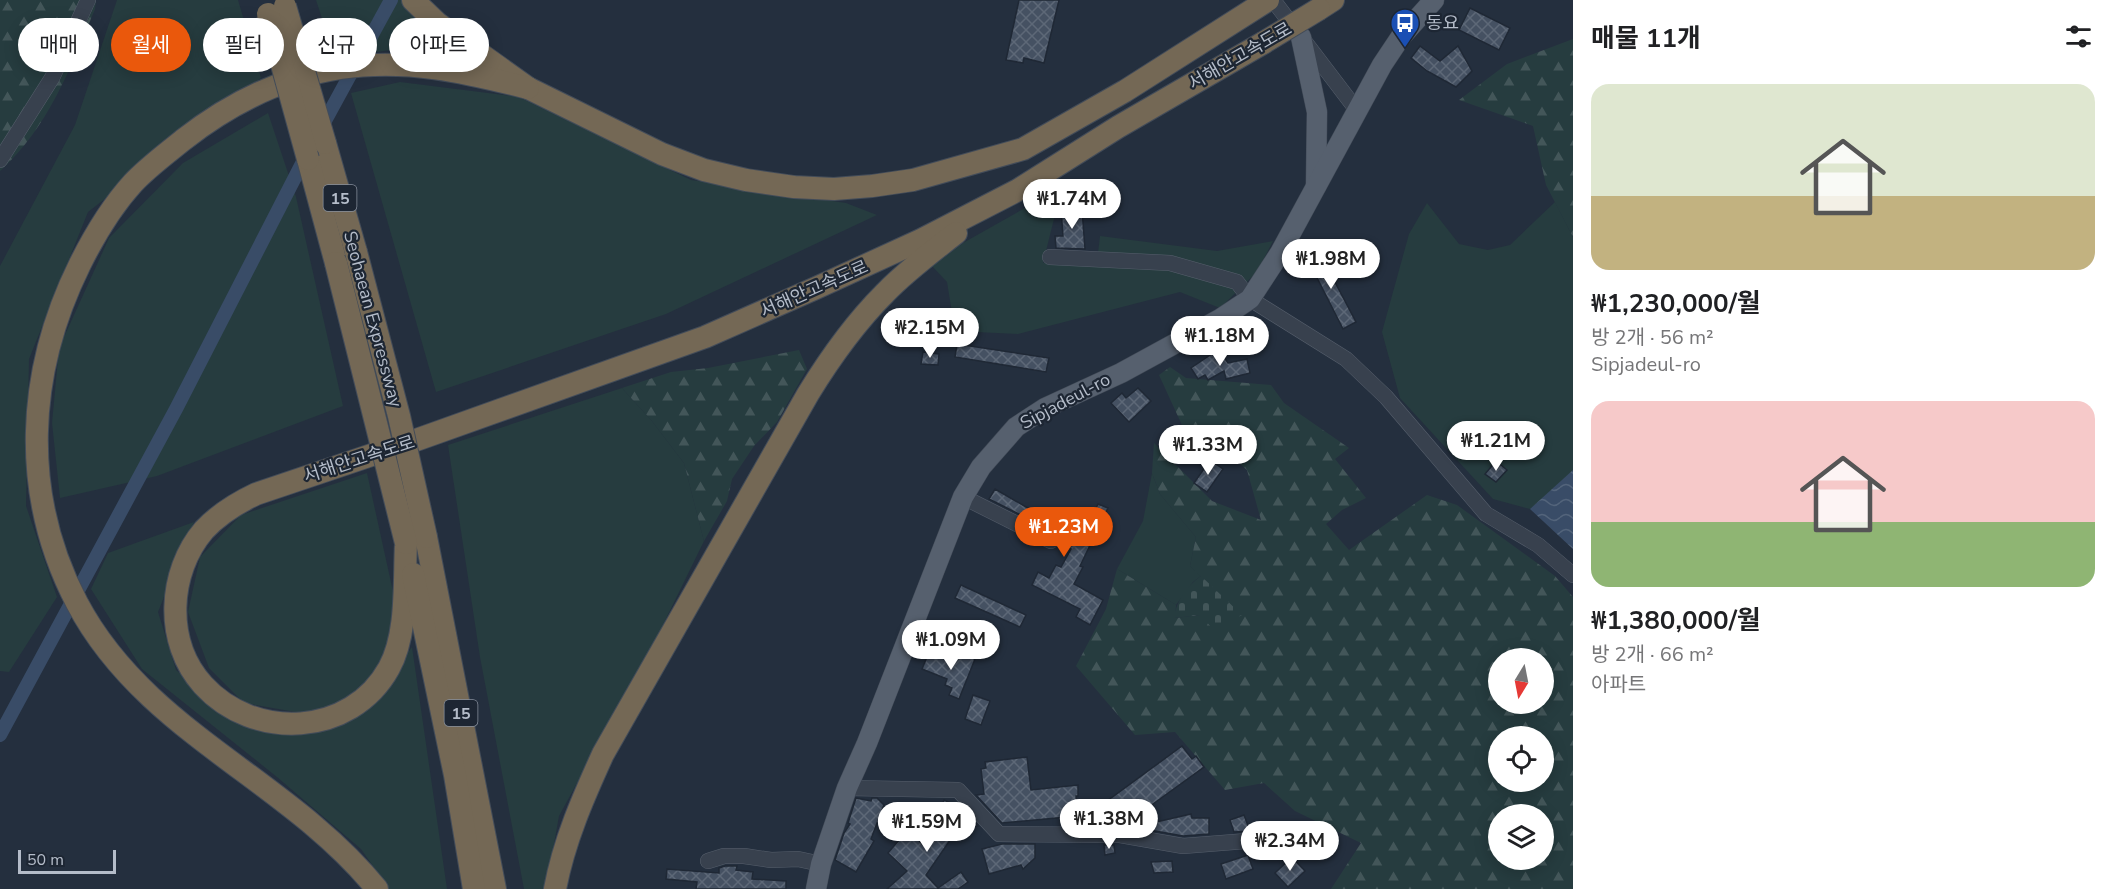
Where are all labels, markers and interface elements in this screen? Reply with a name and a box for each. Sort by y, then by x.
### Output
bus stop icon: 동요 [1389,7,1421,49]
place label: 동요 [1426,11,1459,35]
street label: 서해안고속도로 [1184,17,1296,95]
chip: 매매 [18,18,99,72]
chip: 월세 [111,18,191,72]
chip: 필터 [203,18,284,72]
chip: 신규 [296,18,377,72]
chip: 아파트 [389,18,489,72]
icon: filters [2062,20,2095,53]
text: 매물 11개 [1591,21,1701,56]
icon: home [1789,123,1897,231]
pin: ₩1.74M [1023,179,1121,230]
road number: 15 [324,185,356,211]
text: ₩1.74M [1037,185,1107,212]
street label: Seohaean Expressway [338,228,408,410]
pin: ₩1.98M [1282,239,1380,290]
text: ₩1.98M [1296,245,1366,272]
street label: 서해안고속도로 [756,254,872,324]
text: ₩1,230,000/월 [1591,286,1761,321]
pin: ₩2.15M [881,308,979,359]
text: ₩2.15M [895,314,965,341]
pin: ₩1.18M [1171,316,1269,367]
text: ₩1.18M [1185,322,1255,349]
text: 방 2개 · 56 m² [1591,324,1714,351]
text: Sipjadeul-ro [1591,351,1701,378]
street label: Sipjadeul-ro [1016,367,1114,435]
pin: ₩1.21M [1447,421,1545,472]
pin: ₩1.33M [1159,425,1257,476]
text: ₩1.21M [1461,427,1531,454]
street label: 서해안고속도로 [300,430,418,488]
text: ₩1.33M [1173,431,1243,458]
icon: home [1789,440,1897,548]
pin: ₩1.23M [1015,507,1113,558]
text: ₩1.23M [1029,513,1099,540]
text: ₩1,380,000/월 [1591,603,1761,638]
pin: ₩1.09M [902,620,1000,671]
text: ₩1.09M [916,626,986,653]
text: 방 2개 · 66 m² [1591,641,1714,668]
north arrow [1488,648,1554,714]
map controls [1488,648,1554,870]
text: 아파트 [1591,671,1646,698]
road number: 15 [444,700,478,726]
button: locate [1488,726,1554,792]
pin: ₩1.38M [1060,799,1158,850]
pin: ₩1.59M [878,802,976,853]
button: layers [1488,804,1554,870]
text: ₩1.38M [1074,805,1144,832]
text: ₩1.59M [892,808,962,835]
pin: ₩2.34M [1241,821,1339,872]
text: ₩2.34M [1255,827,1325,854]
scale bar [18,847,116,874]
text: 50 m [27,849,64,871]

